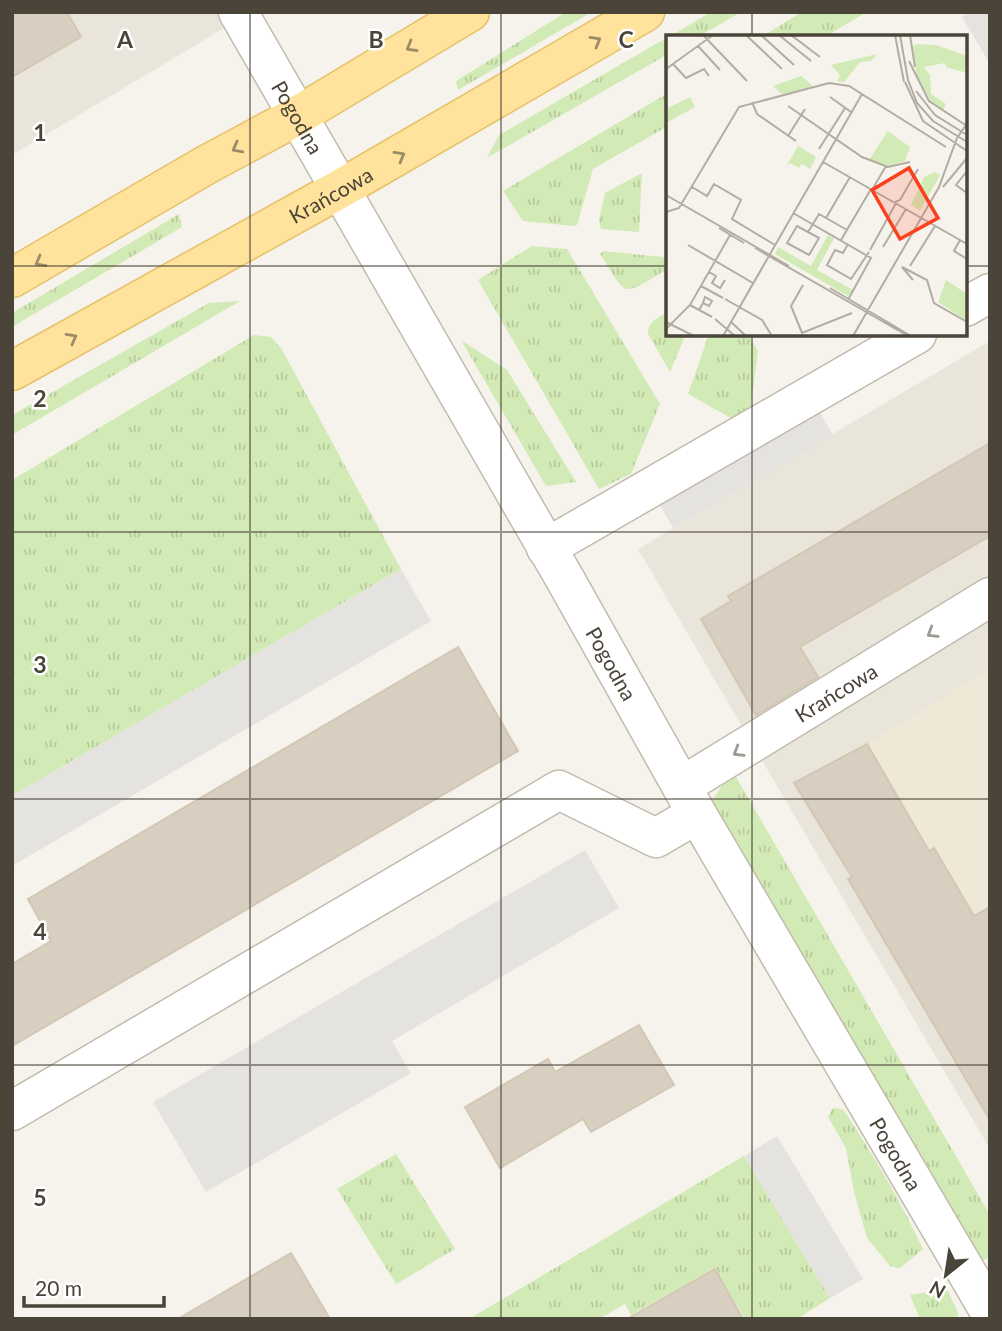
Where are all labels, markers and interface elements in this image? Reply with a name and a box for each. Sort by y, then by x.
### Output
text: A [116,25,134,53]
text: B [368,25,384,53]
text: C [618,25,634,53]
inset map [666,35,967,336]
one-way arrow [589,36,602,49]
one-way arrow [406,39,419,52]
street label: Pogodna [268,76,329,158]
text: 1 [33,118,47,146]
one-way arrow [232,140,244,153]
one-way arrow [392,151,405,164]
street label: Krańcowa [284,161,376,228]
one-way arrow [35,254,48,267]
one-way arrow [65,332,77,346]
text: 2 [33,384,47,412]
street label: Pogodna [582,622,643,704]
one-way arrow [926,625,939,638]
text: 3 [33,650,47,678]
street label: Krańcowa [790,657,881,727]
one-way arrow [732,744,745,757]
text: 4 [33,917,47,945]
street label: Pogodna [866,1112,928,1195]
text: 5 [33,1183,47,1211]
north arrow [911,1240,981,1310]
scale bar [24,1264,164,1308]
text: 20 m [35,1275,82,1300]
text: N [925,1277,949,1304]

